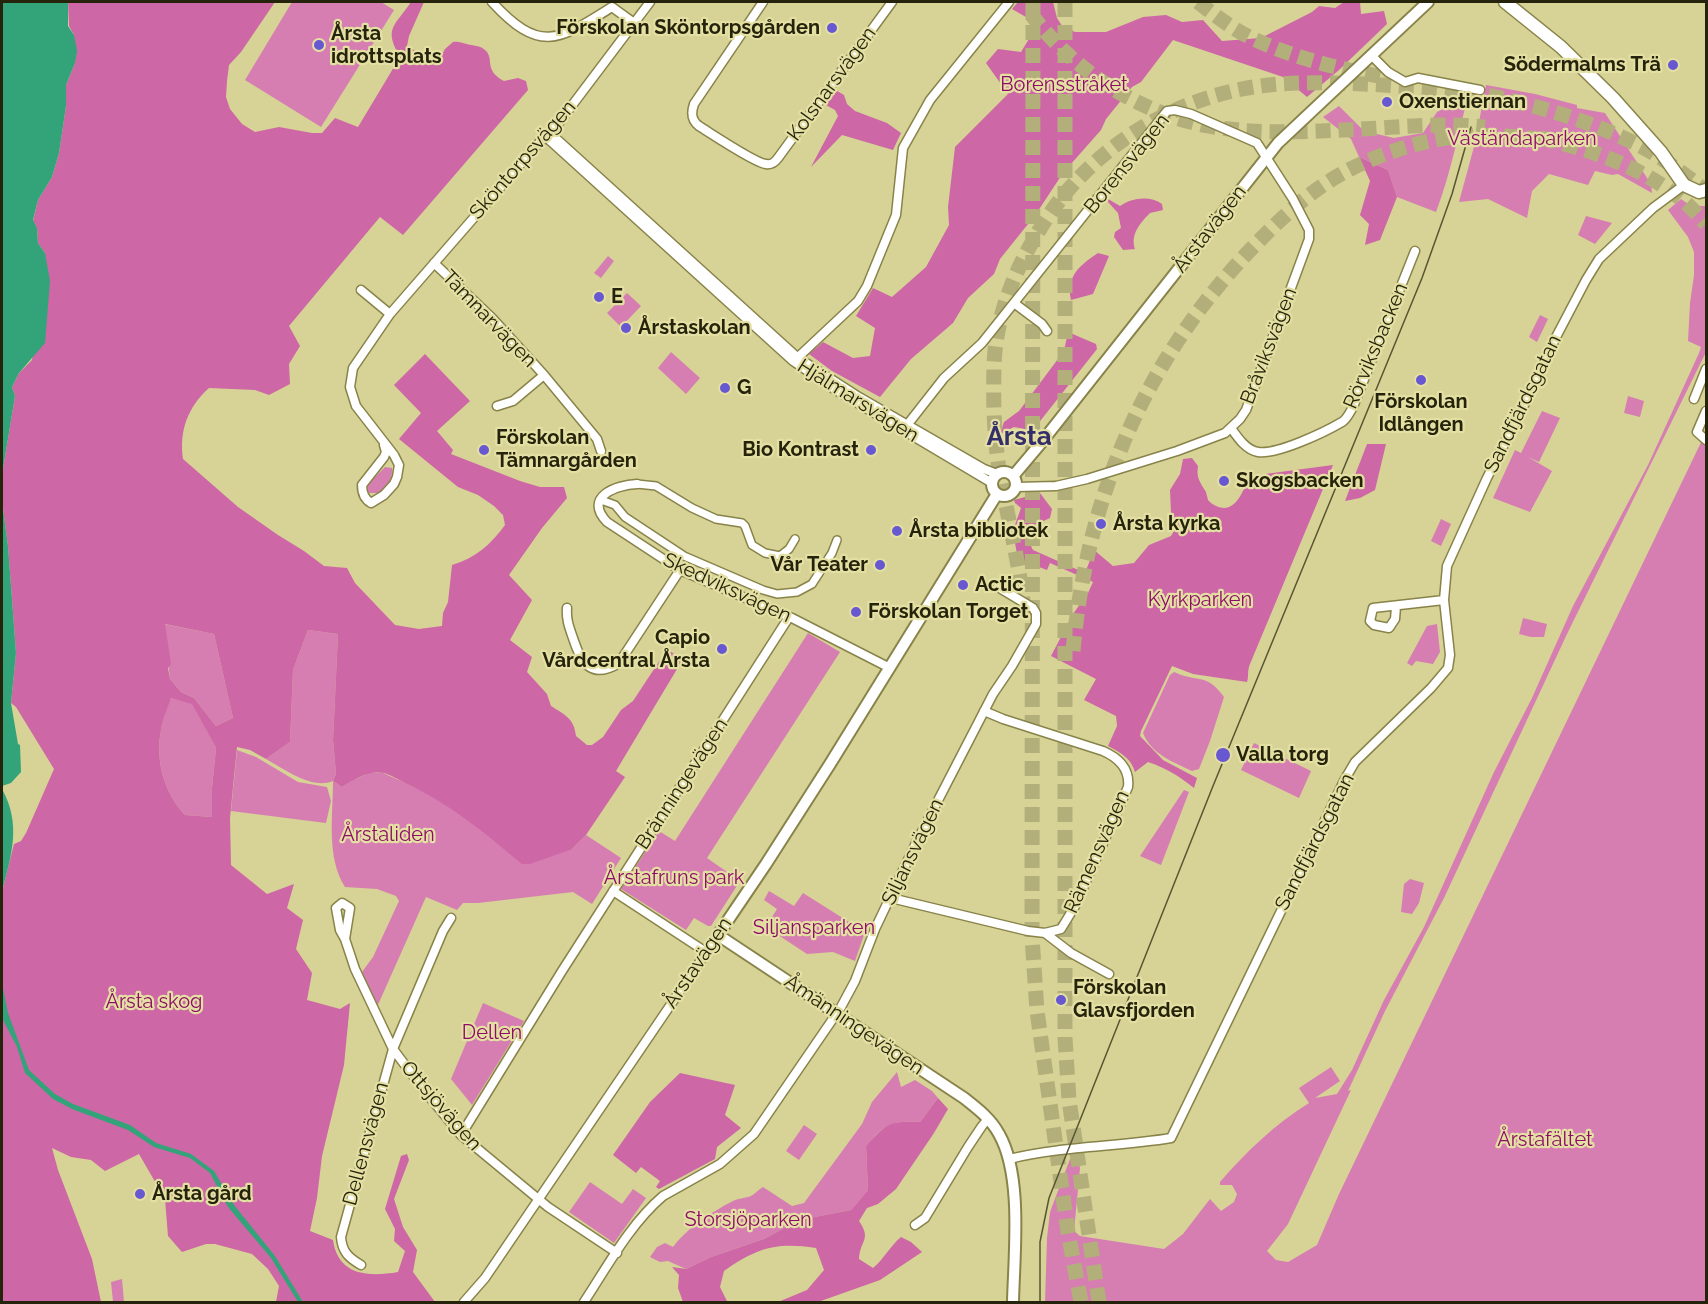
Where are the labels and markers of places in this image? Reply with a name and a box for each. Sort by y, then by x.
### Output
place label: Förskolan Sköntorpsgården [556,16,820,40]
marker: Förskolan Sköntorpsgården [825,21,839,35]
place label: Årsta idrottsplats [331,22,442,69]
marker: Årsta idrottsplats [312,38,326,52]
place label: Södermalms Trä [1504,53,1661,77]
marker: Södermalms Trä [1666,58,1680,72]
place label: Oxenstiernan [1399,90,1526,114]
marker: Oxenstiernan [1380,95,1394,109]
place label: E [611,285,623,309]
marker: E [592,290,606,304]
place label: Årstaskolan [638,316,751,340]
marker: Årstaskolan [619,321,633,335]
marker: Förskolan Idlången [1414,373,1428,387]
place label: G [737,376,751,400]
marker: G [718,381,732,395]
place label: Förskolan Idlången [1374,390,1468,437]
place label: Förskolan Tämnargården [496,426,637,473]
place label: Bio Kontrast [742,438,859,462]
marker: Förskolan Tämnargården [477,443,491,457]
marker: Bio Kontrast [864,443,878,457]
place label: Skogsbacken [1236,469,1364,493]
marker: Skogsbacken [1217,474,1231,488]
place label: Årsta kyrka [1113,512,1220,536]
marker: Årsta kyrka [1094,517,1108,531]
place label: Årsta bibliotek [909,519,1049,543]
marker: Årsta bibliotek [890,524,904,538]
place label: Vår Teater [771,553,868,577]
marker: Vår Teater [873,558,887,572]
place label: Actic [975,573,1023,597]
marker: Actic [956,578,970,592]
place label: Förskolan Torget [868,600,1028,624]
marker: Förskolan Torget [849,605,863,619]
place label: Capio Vårdcentral Årsta [542,626,710,673]
marker: Capio Vårdcentral Årsta [715,642,729,656]
place label: Valla torg [1236,743,1329,767]
marker: Valla torg [1214,746,1232,764]
place label: Förskolan Glavsfjorden [1073,976,1195,1023]
marker: Förskolan Glavsfjorden [1054,993,1068,1007]
place label: Årsta gård [152,1182,252,1206]
marker: Årsta gård [133,1187,147,1201]

